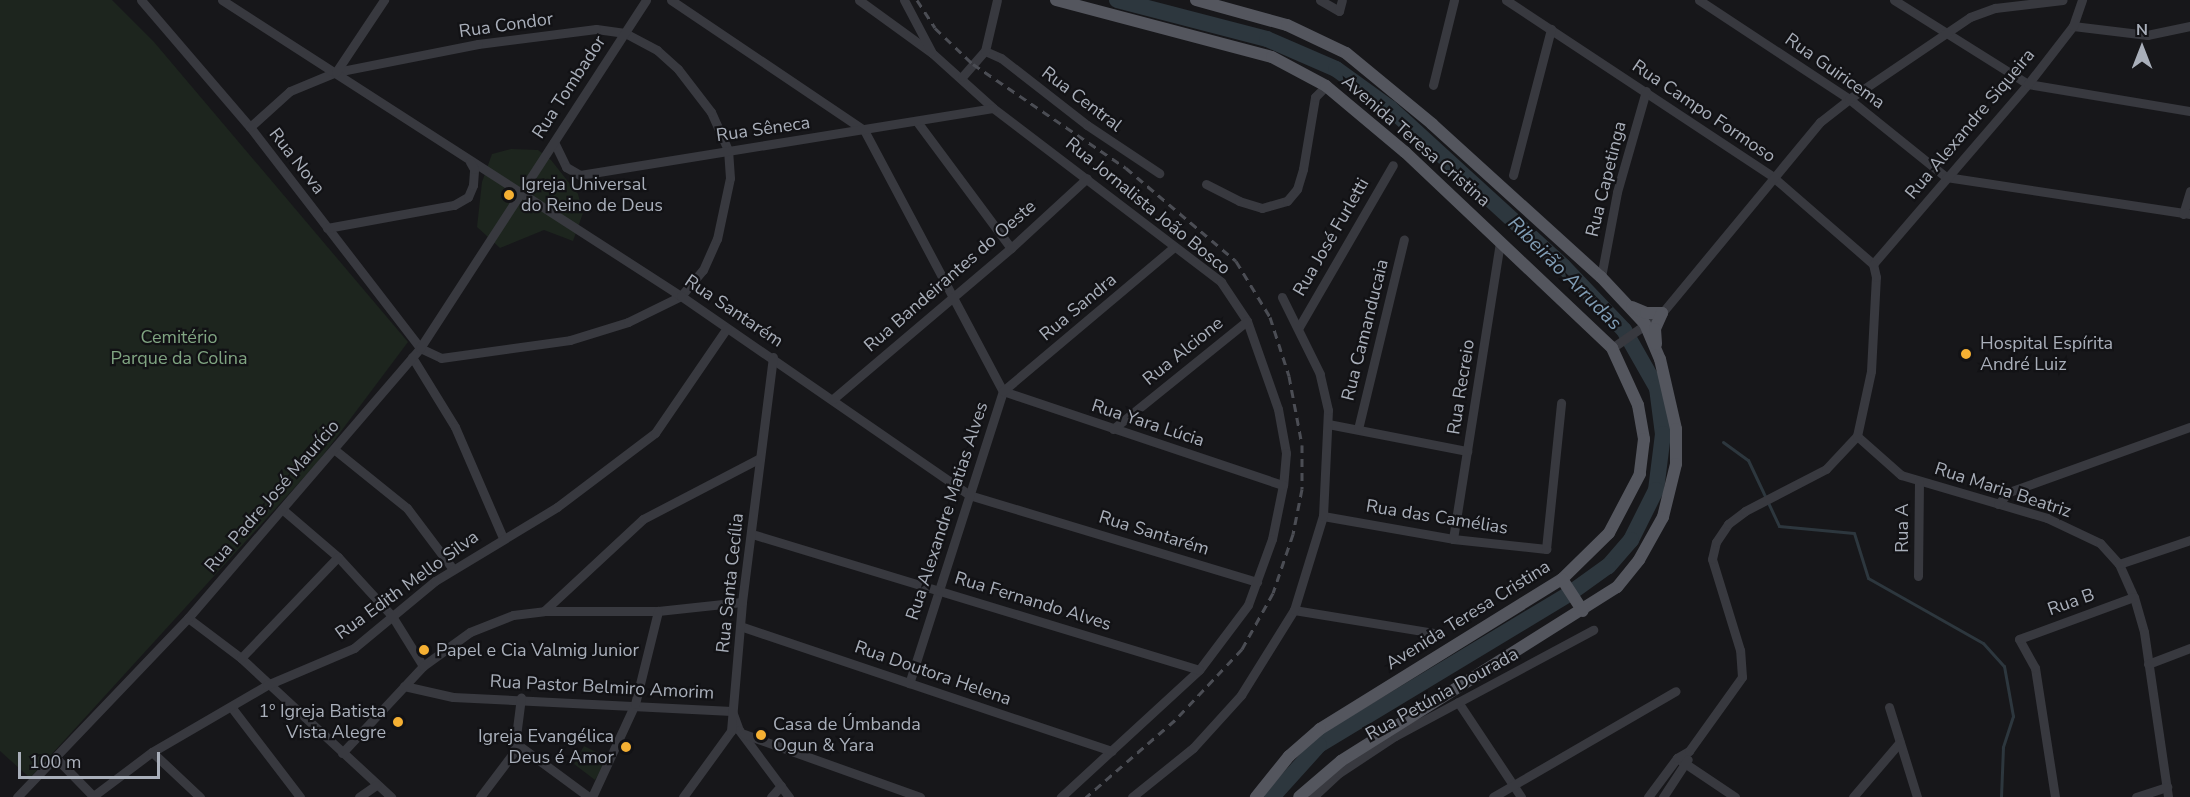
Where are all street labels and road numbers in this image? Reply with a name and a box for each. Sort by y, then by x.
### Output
street label: Rua Condor [457,8,555,42]
street label: Rua Guiricema [1781,29,1889,113]
street label: Rua Tombador [528,32,610,142]
street label: Rua Alexandre Siqueira [1901,44,2039,204]
street label: Rua Campo Formoso [1628,55,1780,167]
street label: Rua Central [1038,62,1126,136]
street label: Avenida Teresa Cristina [1337,71,1495,211]
street label: Rua Sêneca [715,112,811,146]
street label: Rua Capetinga [1581,119,1631,239]
street label: Rua Nova [264,124,330,198]
street label: Rua Jornalista João Bosco [1061,133,1235,279]
street label: Rua José Furletti [1289,174,1373,300]
street label: Rua Bandeirantes do Oeste [860,196,1040,356]
street label: Rua Camanducaia [1337,257,1393,403]
street label: Rua Sandra [1035,269,1121,345]
street label: Rua Santarém [681,270,787,352]
street label: Rua Alcione [1139,312,1227,390]
street label: Rua Recreio [1443,338,1479,436]
street label: Rua Yara Lúcia [1089,395,1207,451]
street label: Rua Alexandre Matias Alves [901,399,993,623]
street label: Rua Padre José Maurício [200,415,344,577]
street label: Rua Maria Beatriz [1932,458,2074,522]
street label: Rua das Camélias [1364,495,1510,539]
street label: Rua A [1891,503,1913,553]
street label: Rua Santarém [1096,506,1212,560]
street label: Rua Santa Cecília [712,512,748,654]
street label: Rua Edith Mello Silva [331,526,483,644]
street label: Avenida Teresa Cristina [1382,556,1554,674]
street label: Rua Fernando Alves [952,567,1114,635]
street label: Rua B [2045,584,2097,620]
street label: Rua Doutora Helena [852,636,1014,710]
street label: Rua Petúnia Dourada [1362,643,1522,745]
street label: Rua Pastor Belmiro Amorim [489,670,715,704]

